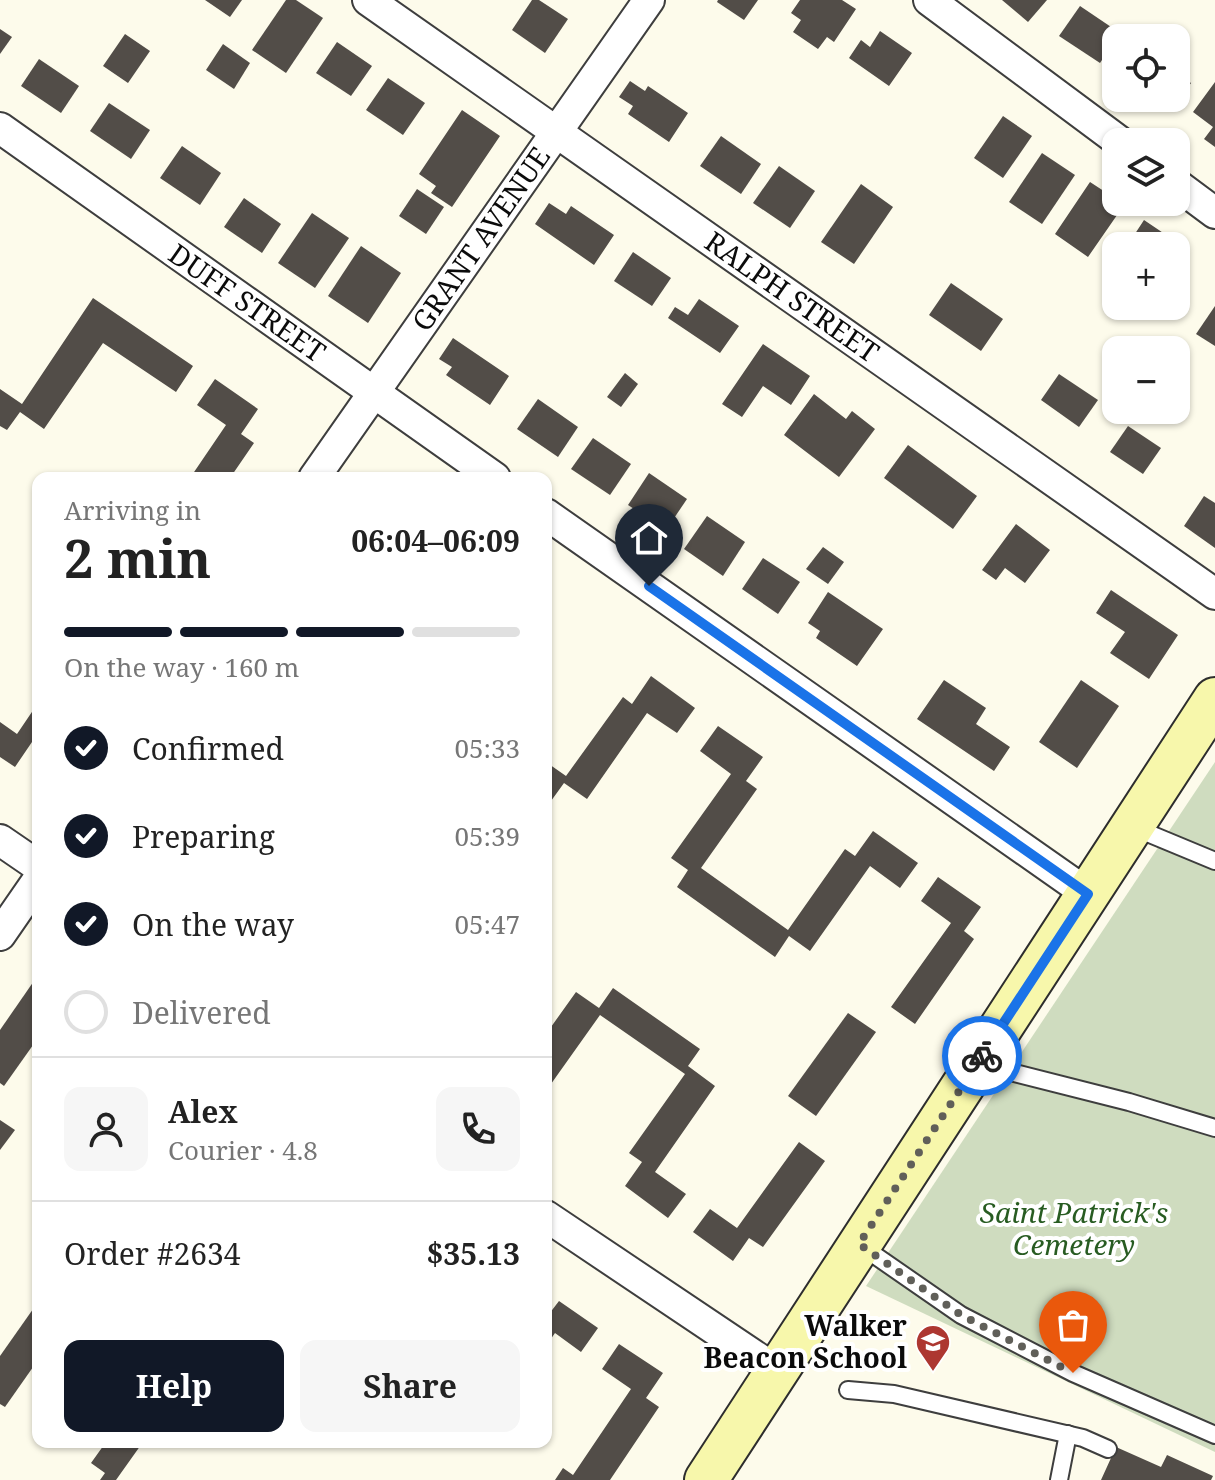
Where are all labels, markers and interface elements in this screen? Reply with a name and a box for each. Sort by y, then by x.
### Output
map controls [1102,24,1190,424]
button: locate [1102,24,1190,112]
button: layers [1102,128,1190,216]
street label: GRANT AVENUE [402,139,558,338]
street label: RALPH STREET [698,222,887,370]
button: + [1102,232,1190,320]
street label: DUFF STREET [162,234,333,370]
button: − [1102,336,1190,424]
text: Arriving in [64,492,201,528]
pin [615,504,683,586]
icon: home [627,516,671,560]
text: 06:04–06:09 [351,520,520,561]
text: 2 min [64,522,211,593]
text: On the way · 160 m [64,649,299,685]
icon: check [64,726,108,770]
text: Confirmed [132,728,284,769]
text: 05:33 [454,730,520,766]
icon: check [64,814,108,858]
text: Preparing [132,816,275,857]
text: 05:39 [454,818,520,854]
icon: check [64,902,108,946]
text: On the way [132,904,294,945]
text: 05:47 [454,906,520,942]
text: Delivered [132,992,271,1033]
courier [942,1016,1022,1096]
icon: bike [960,1034,1004,1078]
button: person [64,1087,148,1171]
button: phone [436,1087,520,1171]
text: Alex [168,1091,238,1132]
text: Courier · 4.8 [168,1132,318,1168]
park label: Saint Patrick's Cemetery [980,1193,1168,1263]
text: Order #2634 [64,1233,241,1274]
text: $35.13 [426,1233,520,1274]
pin [1039,1291,1107,1373]
icon: bag [1051,1303,1095,1347]
place label: Walker Beacon School [704,1306,907,1376]
school or university icon: Walker Beacon School [914,1323,952,1373]
button: Help [64,1340,284,1432]
button: Share [300,1340,520,1432]

